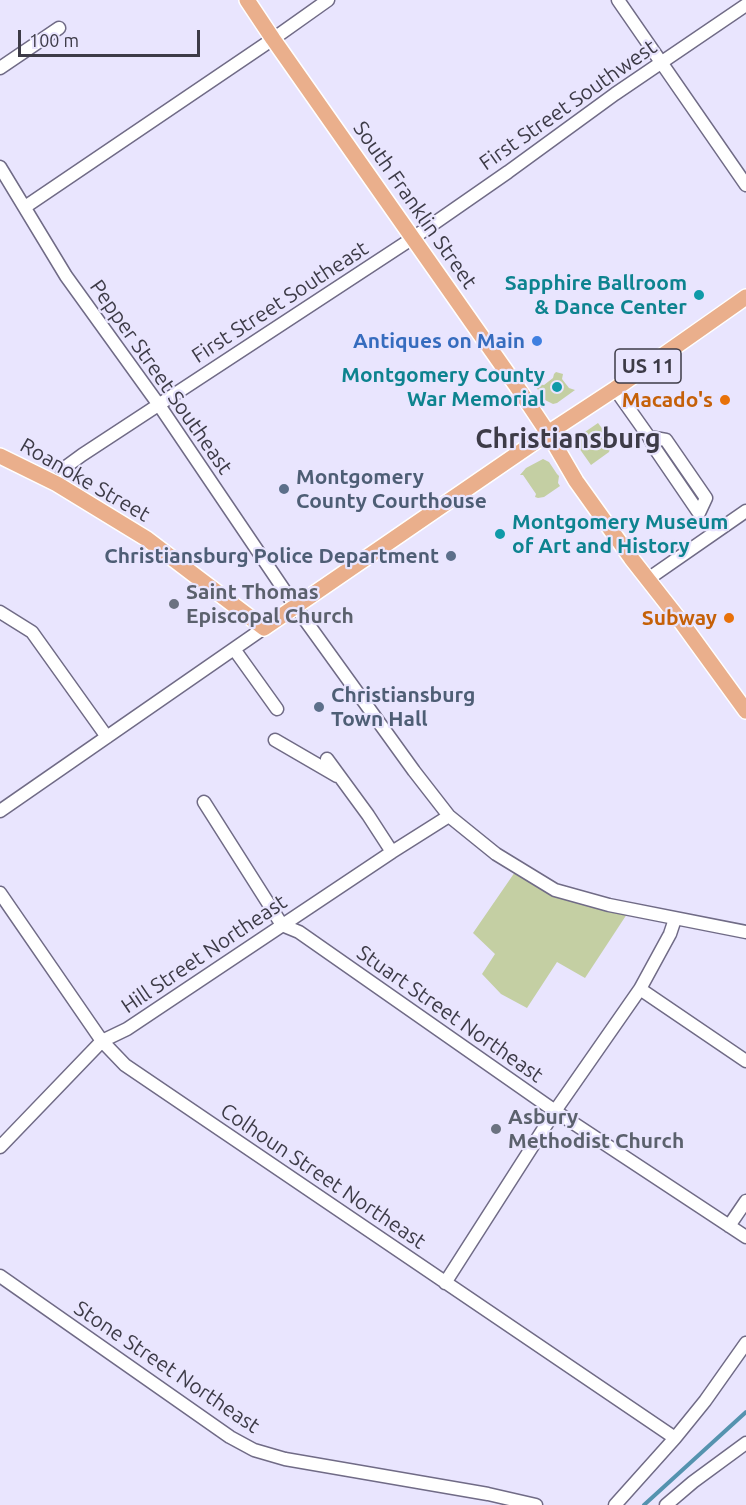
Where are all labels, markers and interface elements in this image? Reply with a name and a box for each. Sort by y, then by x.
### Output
scale bar [21,18,202,56]
text: 100 m [29,30,79,50]
street label: First Street Southwest [475,34,661,176]
street label: South Franklin Street [348,117,482,293]
street label: First Street Southeast [187,236,373,368]
place label: Sapphire Ballroom & Dance Center [505,270,687,320]
street label: Pepper Street Southeast [84,275,238,479]
marker: Sapphire Ballroom & Dance Center [692,288,706,302]
place label: Antiques on Main [353,328,525,354]
marker: Antiques on Main [530,334,544,348]
road number: US 11 [615,349,681,383]
place label: Montgomery County War Memorial [341,362,545,412]
marker: Montgomery County War Memorial [550,380,564,394]
place label: Macado's [622,387,713,413]
marker: Macado's [718,393,732,407]
district label: Christiansburg [475,423,661,455]
street label: Roanoke Street [16,433,154,527]
place label: Montgomery County Courthouse [296,464,487,514]
marker: Montgomery County Courthouse [277,482,291,496]
place label: Montgomery Museum of Art and History [512,509,728,559]
marker: Montgomery Museum of Art and History [493,527,507,541]
place label: Christiansburg Police Department [104,543,439,569]
marker: Christiansburg Police Department [444,549,458,563]
place label: Saint Thomas Episcopal Church [186,579,354,629]
marker: Saint Thomas Episcopal Church [167,597,181,611]
place label: Subway [642,605,717,631]
marker: Subway [722,611,736,625]
place label: Christiansburg Town Hall [331,682,475,732]
marker: Christiansburg Town Hall [312,700,326,714]
street label: Hill Street Northeast [116,889,292,1019]
street label: Stuart Street Northeast [352,940,548,1088]
street label: Colhoun Street Northeast [215,1098,431,1254]
place label: Asbury Methodist Church [508,1104,684,1154]
marker: Asbury Methodist Church [489,1122,503,1136]
street label: Stone Street Northeast [69,1295,265,1439]

